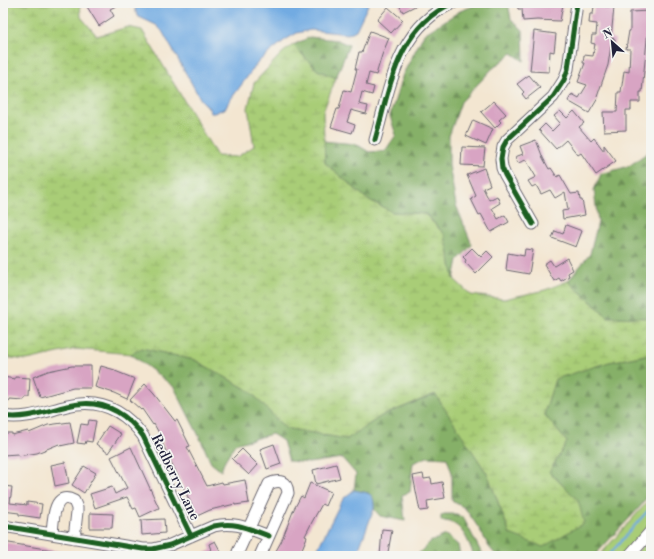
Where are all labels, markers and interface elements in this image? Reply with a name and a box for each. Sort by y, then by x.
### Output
north arrow [592,22,632,62]
text: N [601,26,615,42]
street label: Redberry Lane [146,431,204,524]

